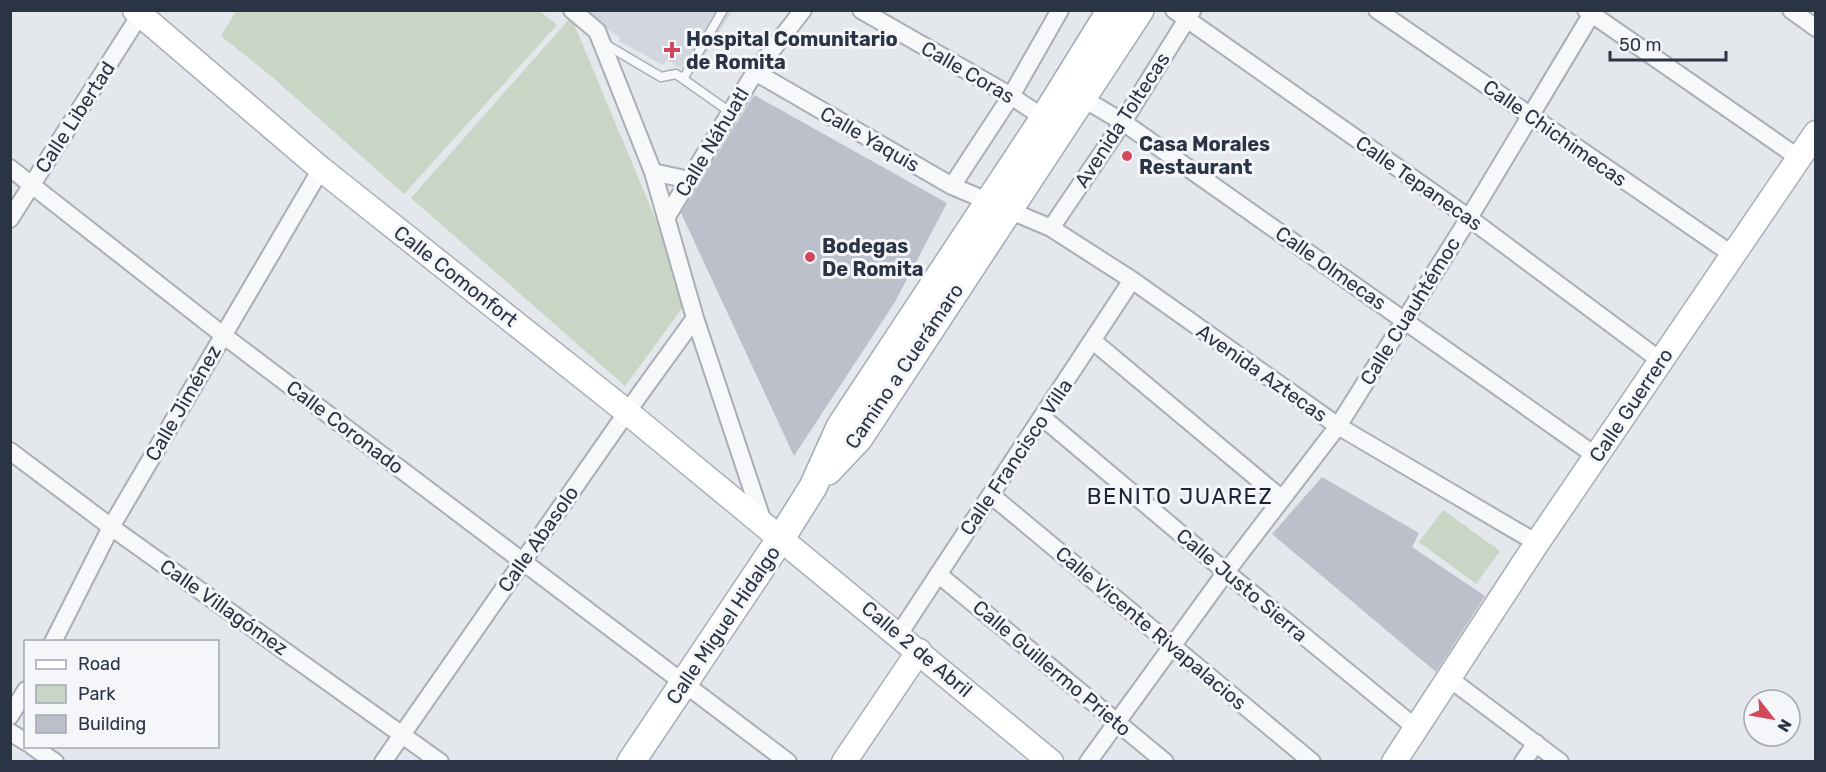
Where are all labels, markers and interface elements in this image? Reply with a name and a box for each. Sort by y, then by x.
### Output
scale bar [1610,24,1726,62]
place label: Hospital Comunitario de Romita [686,27,898,74]
text: 50 m [1619,34,1662,56]
street label: Calle Coras [917,36,1019,108]
marker: Hospital Comunitario de Romita [663,41,681,59]
street label: Avenida Toltecas [1069,48,1175,192]
street label: Calle Libertad [30,57,120,177]
street label: Calle Chichimecas [1479,74,1631,192]
street label: Calle Náhuatl [670,83,754,201]
street label: Calle Yaquis [816,101,924,177]
street label: Calle Tepanecas [1351,130,1487,236]
place label: Casa Morales Restaurant [1139,132,1270,179]
marker: Casa Morales Restaurant [1120,149,1134,163]
street label: Calle Comonfort [389,220,523,332]
street label: Calle Olmecas [1271,221,1391,315]
street label: Calle Cuauhtémoc [1355,233,1465,389]
place label: Bodegas De Romita [822,234,924,281]
marker: Bodegas De Romita [803,250,817,264]
street label: Camino a Cuerámaro [840,279,968,453]
street label: Avenida Aztecas [1192,319,1332,427]
street label: Calle Jiménez [140,341,226,465]
street label: Calle Guerrero [1584,344,1678,466]
street label: Calle Francisco Villa [955,374,1077,540]
street label: Calle Coronado [282,375,408,479]
street label: Calle Abasolo [493,481,583,597]
district label: BENITO JUAREZ [1087,483,1273,510]
street label: Calle Justo Sierra [1172,523,1312,647]
street label: Calle Miguel Hidalgo [661,541,785,709]
street label: Calle Vicente Rivapalacios [1051,541,1251,715]
street label: Calle Villagómez [155,554,293,660]
street label: Calle Guillermo Prieto [968,595,1136,741]
street label: Calle 2 de Abril [857,596,977,702]
legend [24,640,219,748]
text: Road [78,653,121,675]
text: Park [78,683,116,705]
north arrow [1742,688,1802,748]
text: Building [78,713,146,735]
text: N [1773,716,1796,735]

